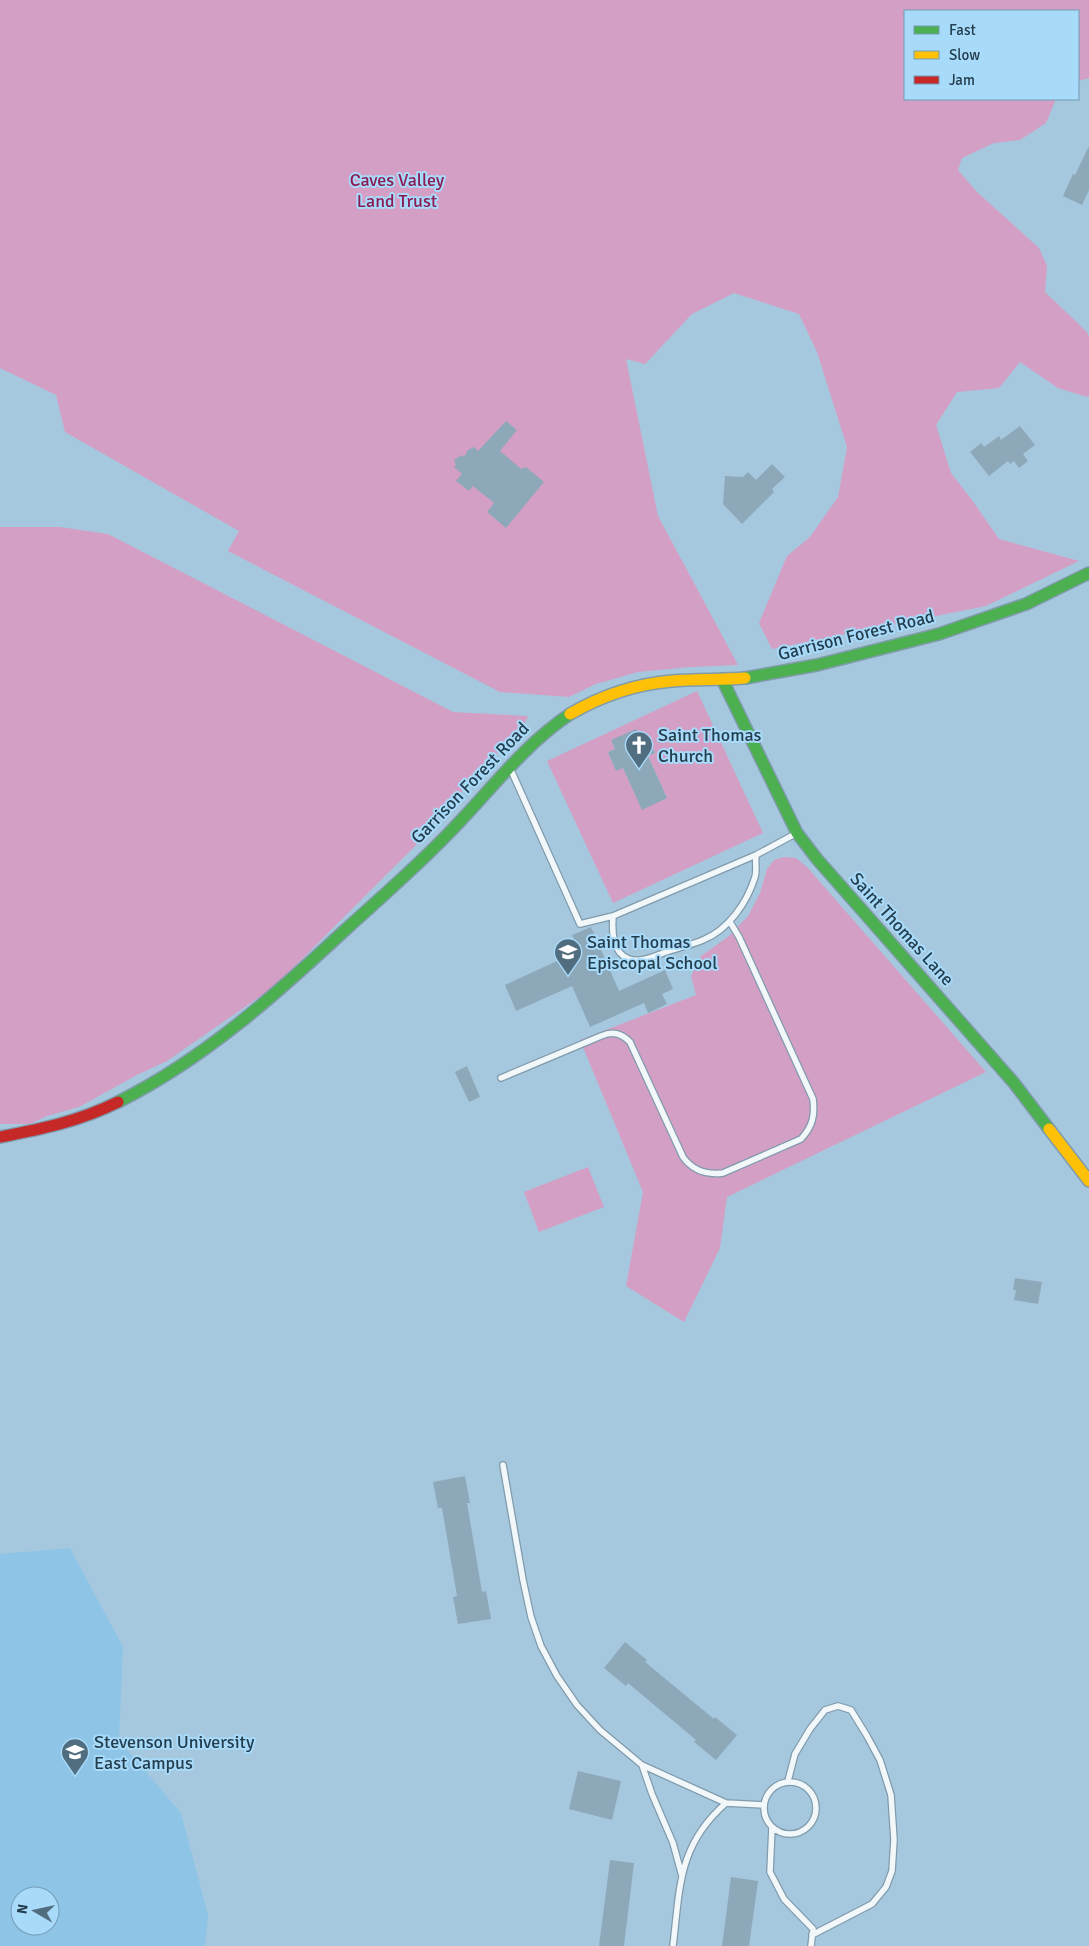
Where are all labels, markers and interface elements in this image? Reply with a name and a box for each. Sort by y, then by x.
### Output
legend [904,10,1079,100]
text: Fast [949,21,976,39]
text: Slow [949,46,980,64]
text: Jam [949,71,975,89]
park label: Caves Valley Land Trust [350,169,445,212]
street label: Garrison Forest Road [776,605,936,665]
street label: Garrison Forest Road [406,718,534,848]
place label: Saint Thomas Church [658,724,762,767]
church icon: Saint Thomas Church [624,730,654,769]
street label: Saint Thomas Lane [845,868,959,990]
place label: Saint Thomas Episcopal School [587,931,717,974]
school or university icon: Saint Thomas Episcopal School [553,937,583,976]
place label: Stevenson University East Campus [94,1731,255,1774]
school or university icon: Stevenson University East Campus [60,1737,90,1776]
north arrow [10,1886,60,1936]
text: N [13,1903,32,1915]

